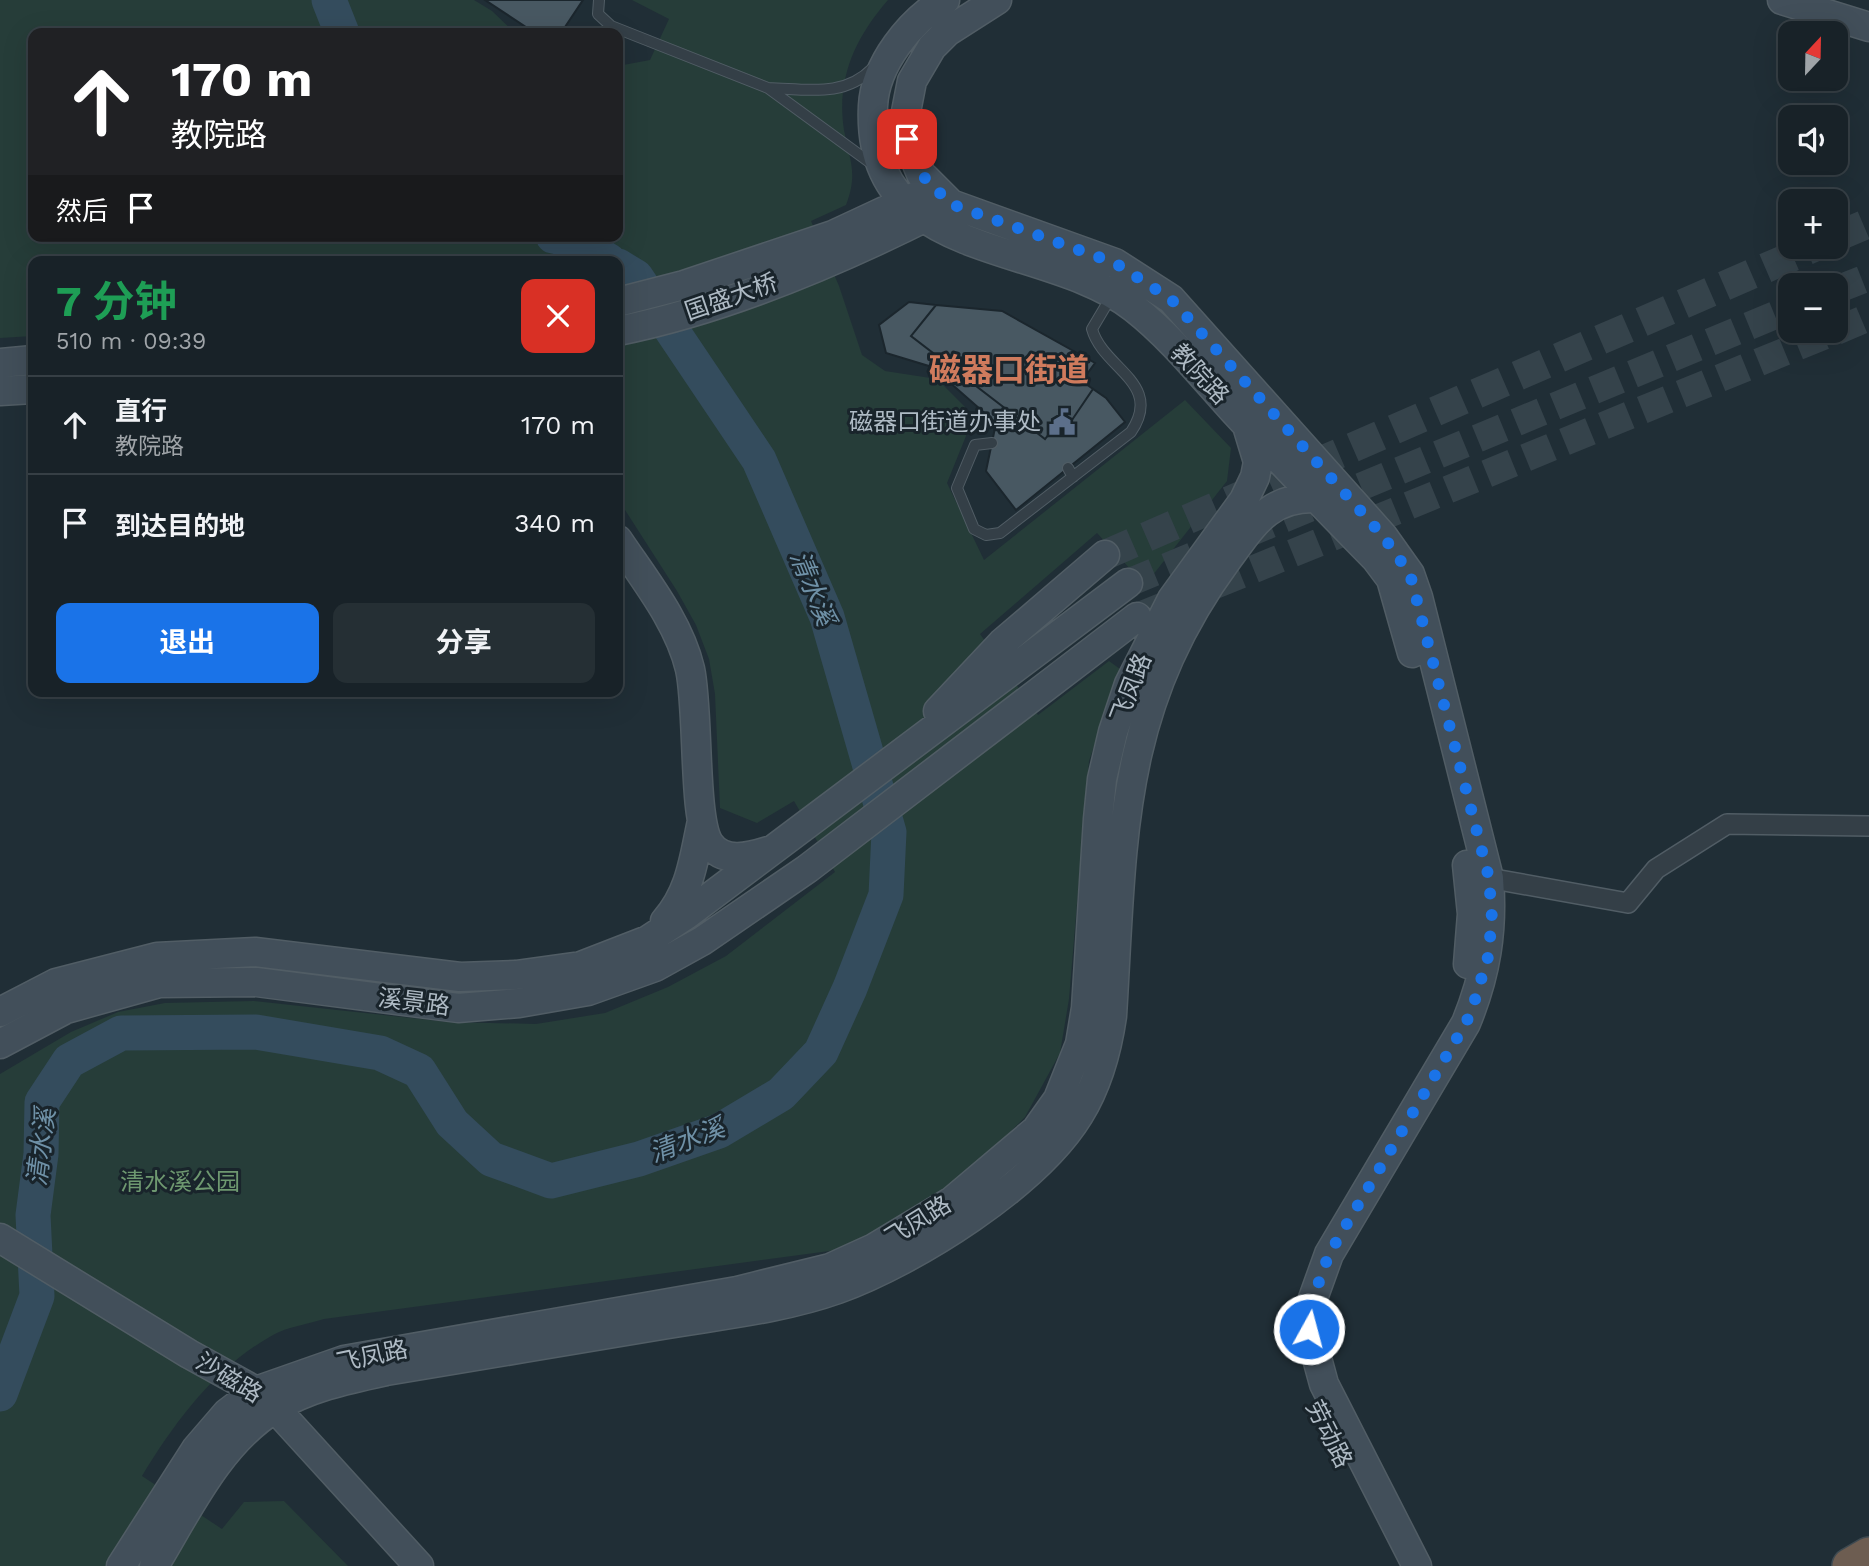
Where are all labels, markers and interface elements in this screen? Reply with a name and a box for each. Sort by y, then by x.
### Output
north arrow [1778,21,1848,91]
map controls [1778,21,1848,343]
text: 170 m [171,50,312,108]
icon: ahead [56,56,147,147]
button: sound [1778,105,1848,175]
pin [877,109,937,169]
text: 教院路 [171,116,267,154]
icon: arrive [888,120,926,158]
icon: arrive [122,189,160,227]
button: + [1778,189,1848,259]
text: 然后 [56,196,108,226]
street label: 国盛大桥 [681,268,781,326]
button: − [1778,273,1848,343]
text: 7 分钟 [56,277,177,326]
button: close [521,279,595,353]
text: 510 m · 09:39 [56,328,206,355]
street label: 教院路 [1165,338,1235,410]
district label: 磁器口街道 [929,351,1089,389]
text: 直行 [115,396,167,426]
icon: ahead [56,406,94,444]
public building icon: 磁器口街道办事处 [1047,407,1077,437]
place label: 磁器口街道办事处 [849,408,1041,436]
text: 170 m [521,410,595,440]
text: 教院路 [115,433,184,460]
icon: arrive [56,504,94,542]
text: 340 m [514,508,595,538]
text: 到达目的地 [115,511,245,541]
water label: 清水溪 [784,546,843,633]
button: 退出 [56,603,319,683]
button: 分享 [333,603,595,683]
street label: 飞凤路 [1105,649,1157,727]
street label: 溪景路 [377,984,451,1020]
water label: 清水溪 [21,1103,61,1188]
water label: 清水溪 [645,1111,732,1168]
park label: 清水溪公园 [120,1168,240,1196]
street label: 飞凤路 [880,1190,956,1252]
position arrow [1272,1292,1346,1366]
street label: 飞凤路 [334,1335,410,1377]
street label: 沙磁路 [191,1347,267,1409]
street label: 劳动路 [1300,1396,1358,1472]

